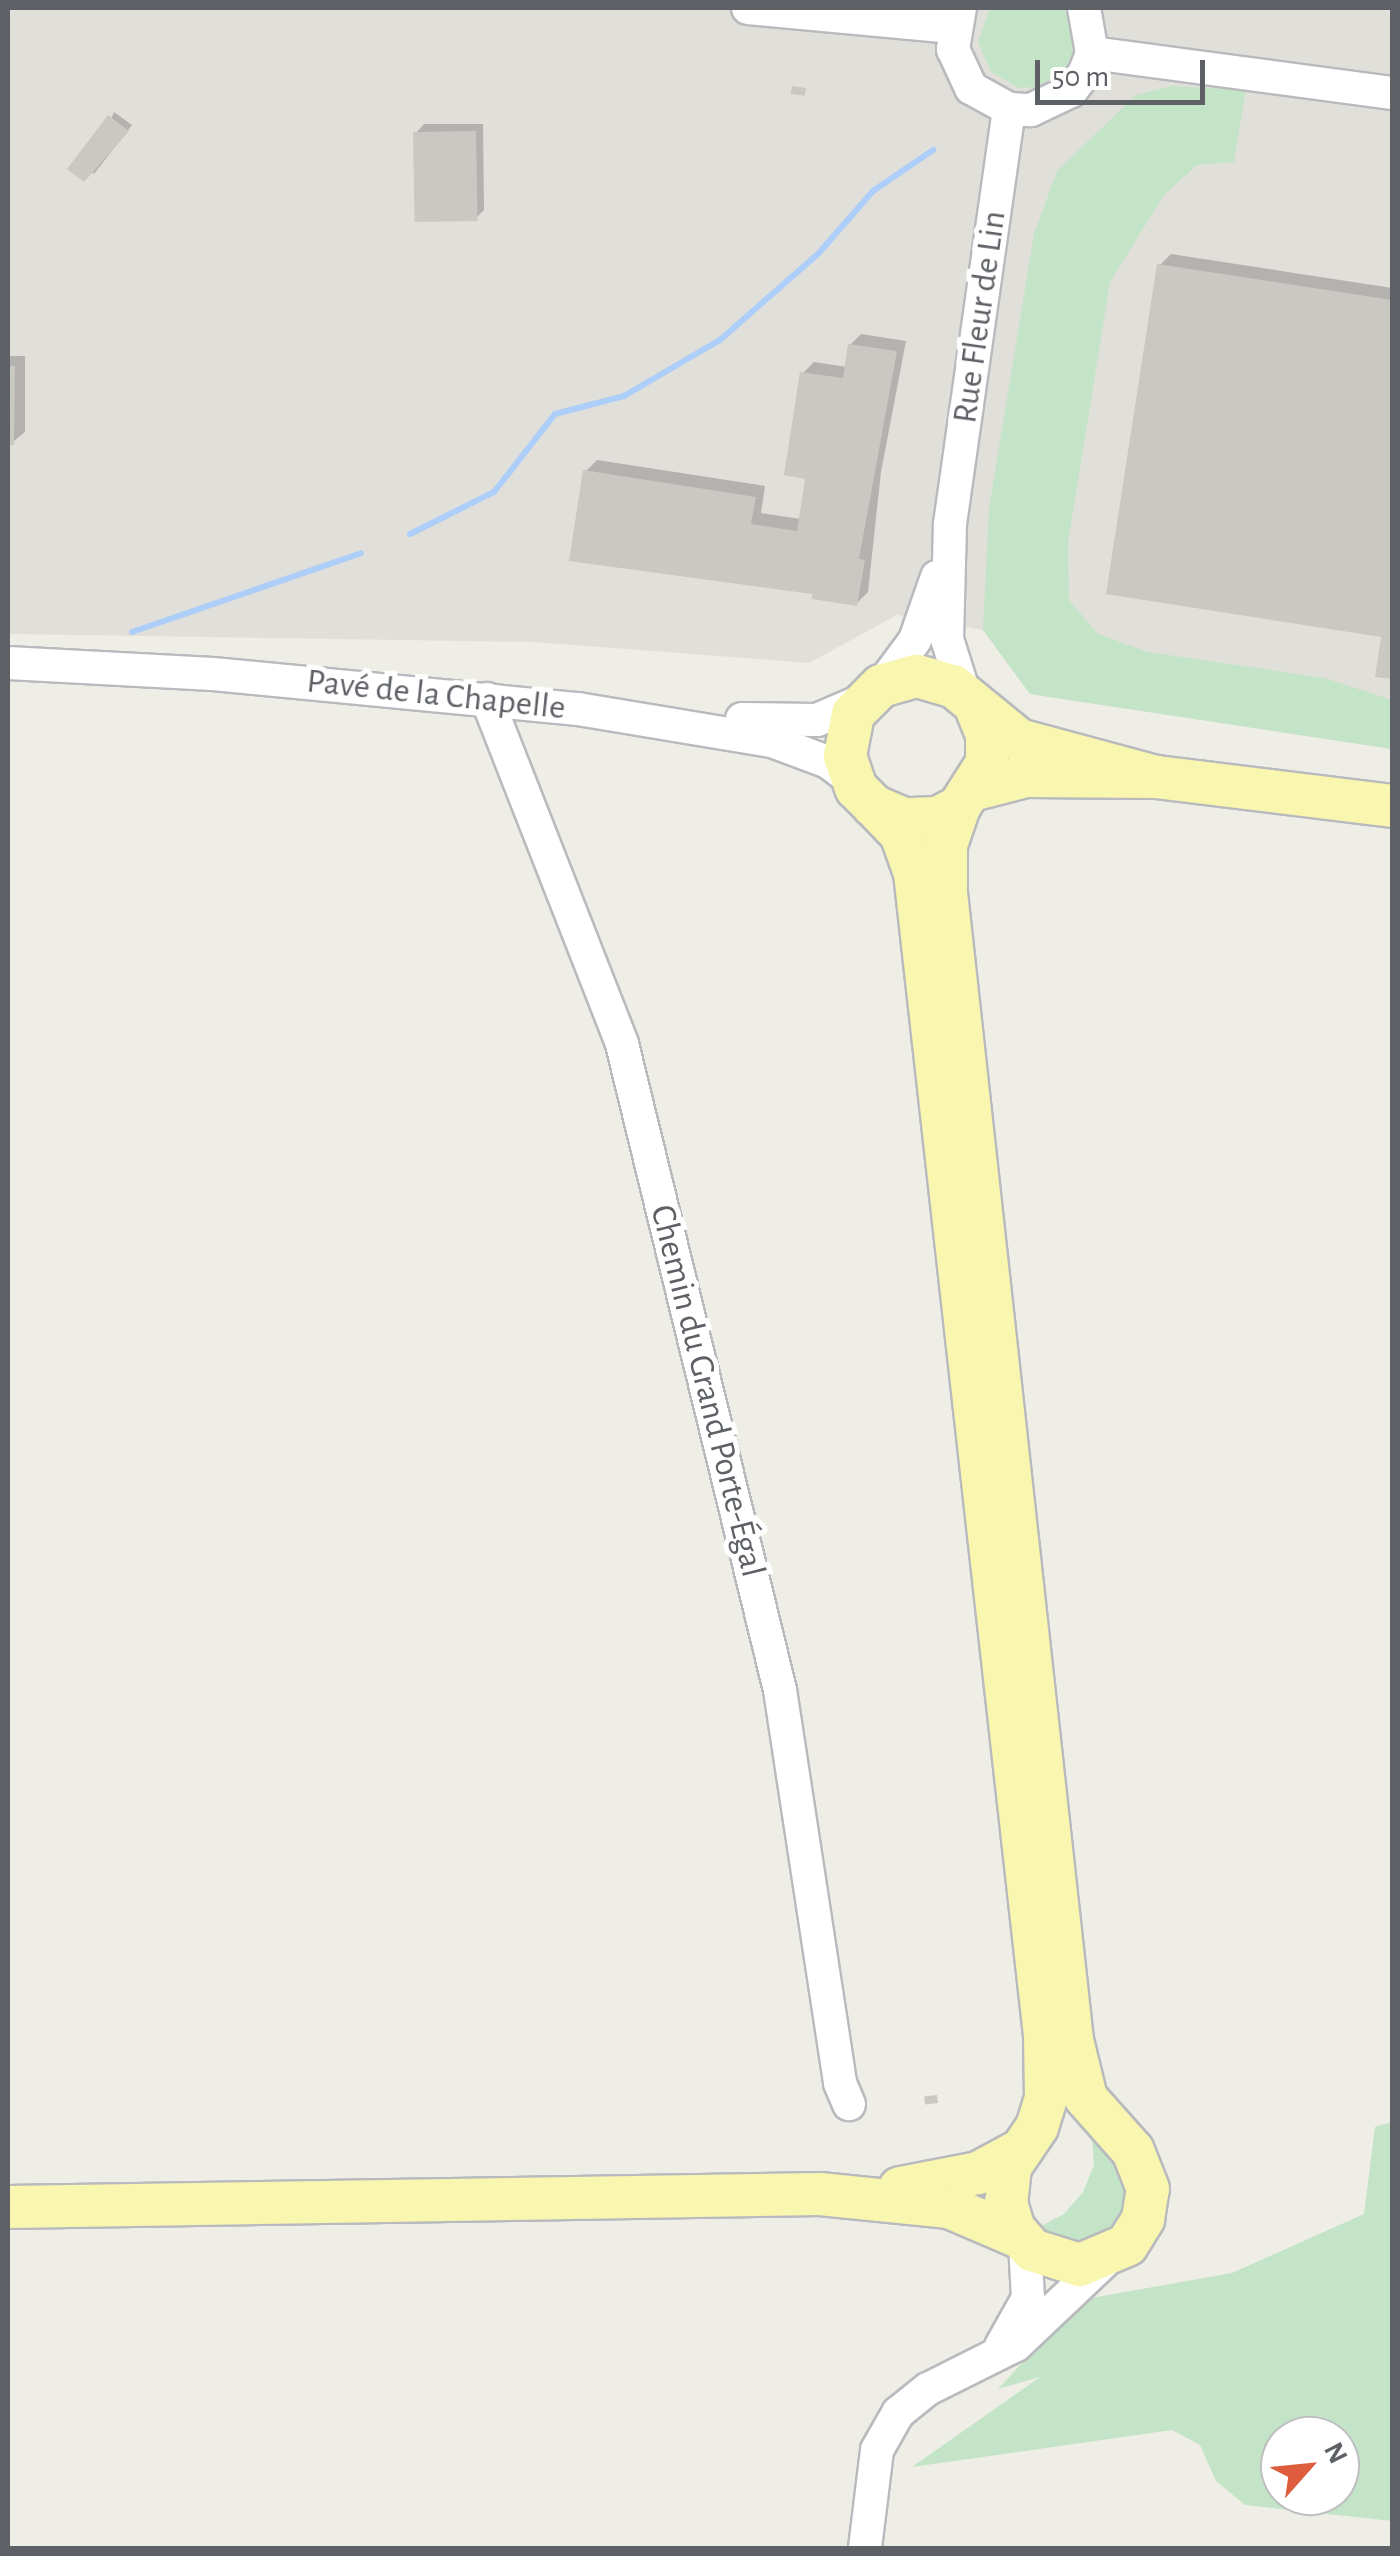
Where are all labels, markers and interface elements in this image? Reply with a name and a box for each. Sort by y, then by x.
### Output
scale bar [1040,40,1210,102]
text: 50 m [1052,62,1109,92]
street label: Rue Fleur de Lin [944,208,1016,426]
street label: Pavé de la Chapelle [305,661,567,729]
street label: Chemin du Grand Porte-Égal [640,1201,774,1581]
north arrow [1260,2416,1360,2516]
text: N [1318,2438,1352,2468]

